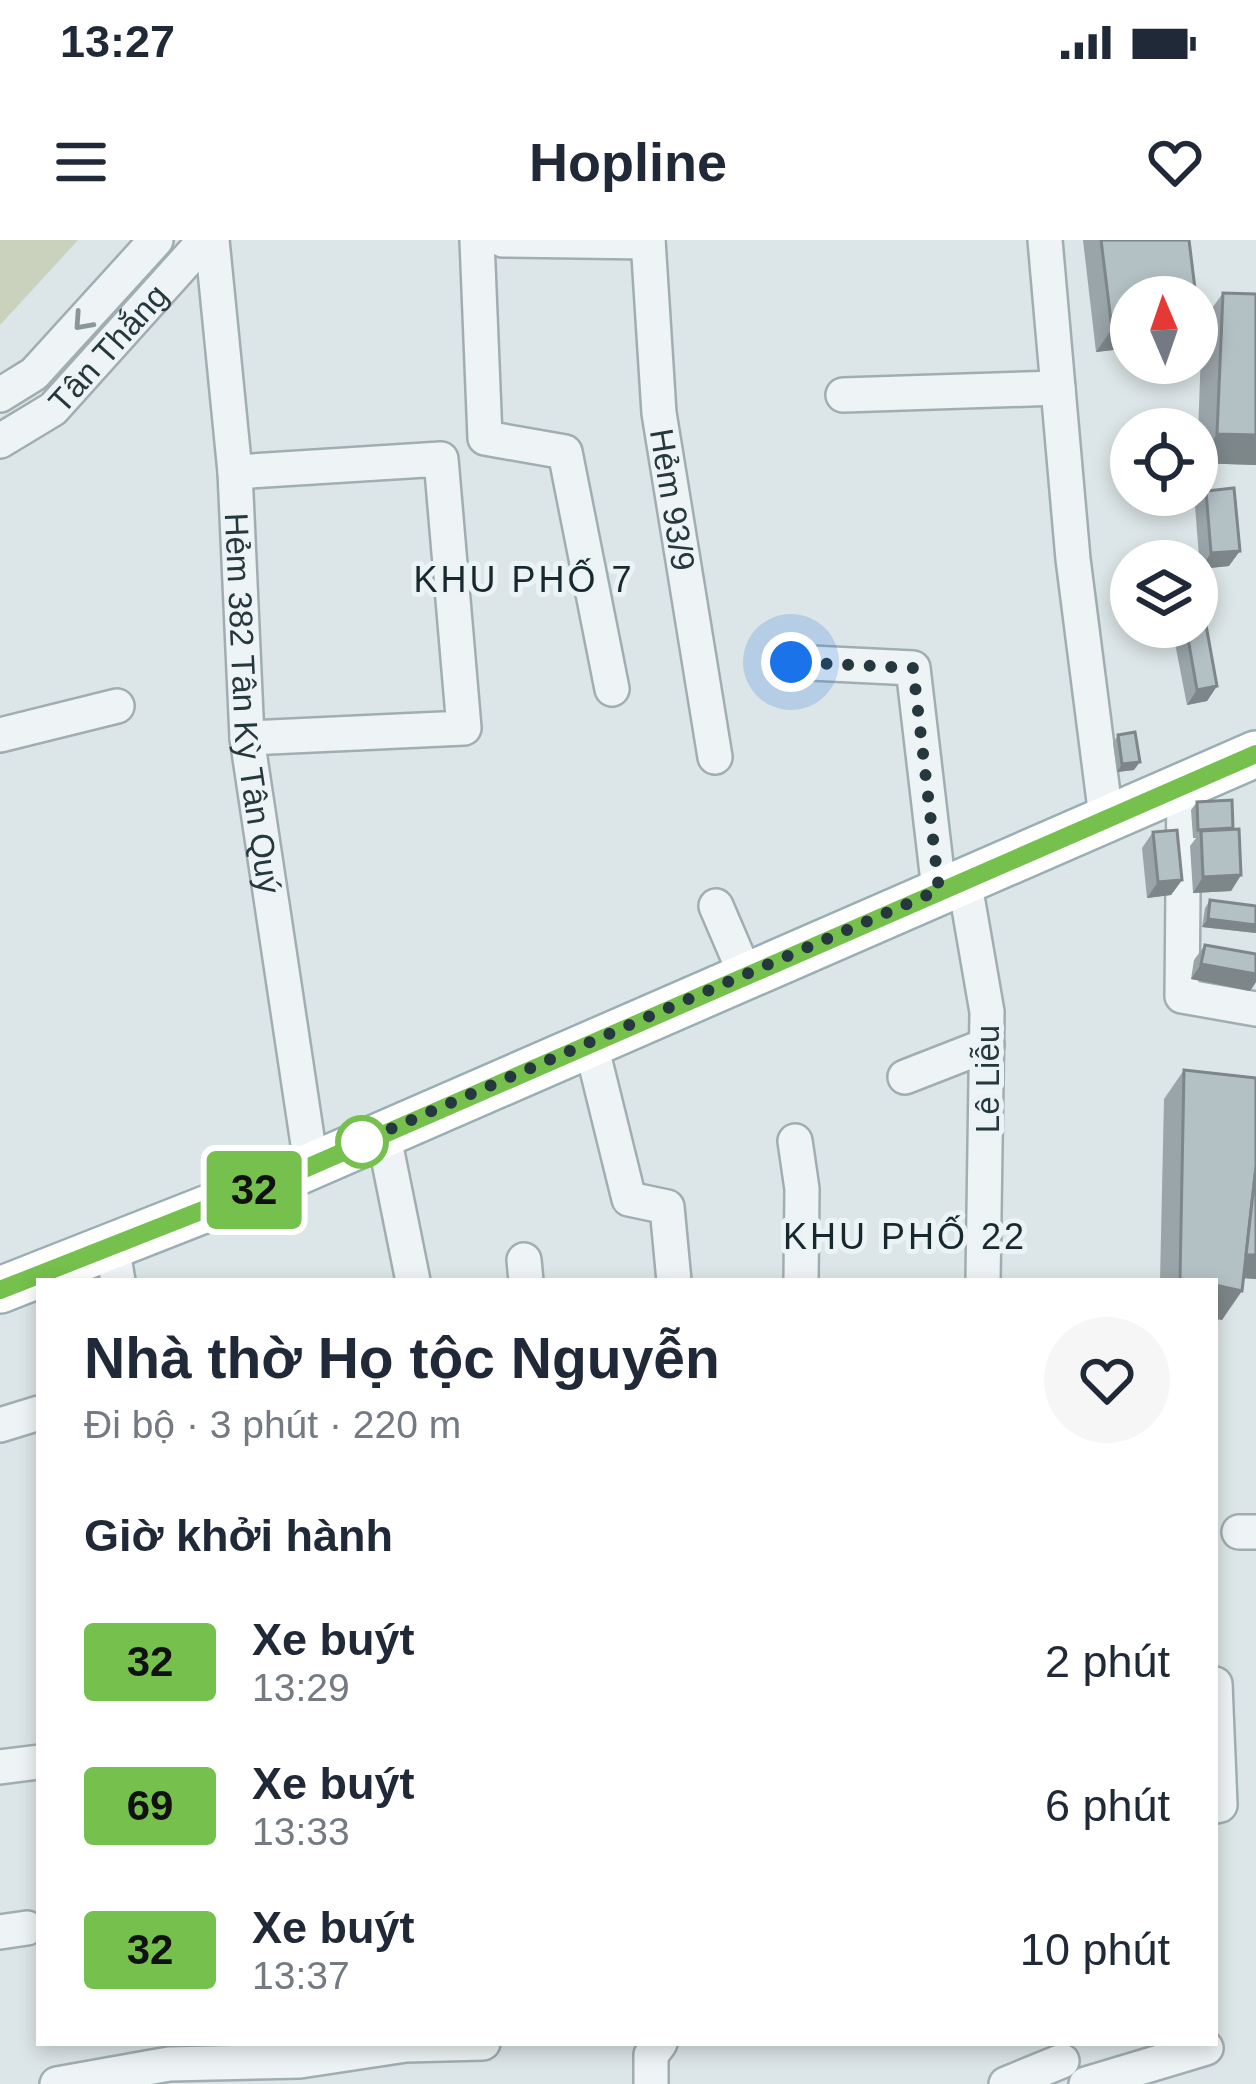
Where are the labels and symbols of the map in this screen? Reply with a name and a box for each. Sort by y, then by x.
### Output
north arrow [1110,276,1218,384]
street label: Tân Thắng [41,277,175,420]
one-way arrow [74,308,96,329]
street label: Hẻm 93/9 [643,426,702,573]
street label: Hẻm 382 Tân Kỳ Tân Quý [218,512,288,896]
district label: KHU PHỐ 7 [413,558,635,600]
your location [761,632,821,692]
street label: Lê Liễu [969,1025,1006,1133]
unlabelled marker [337,1117,387,1167]
line badge: 32 [200,1151,308,1229]
district label: KHU PHỐ 22 [783,1215,1027,1257]

